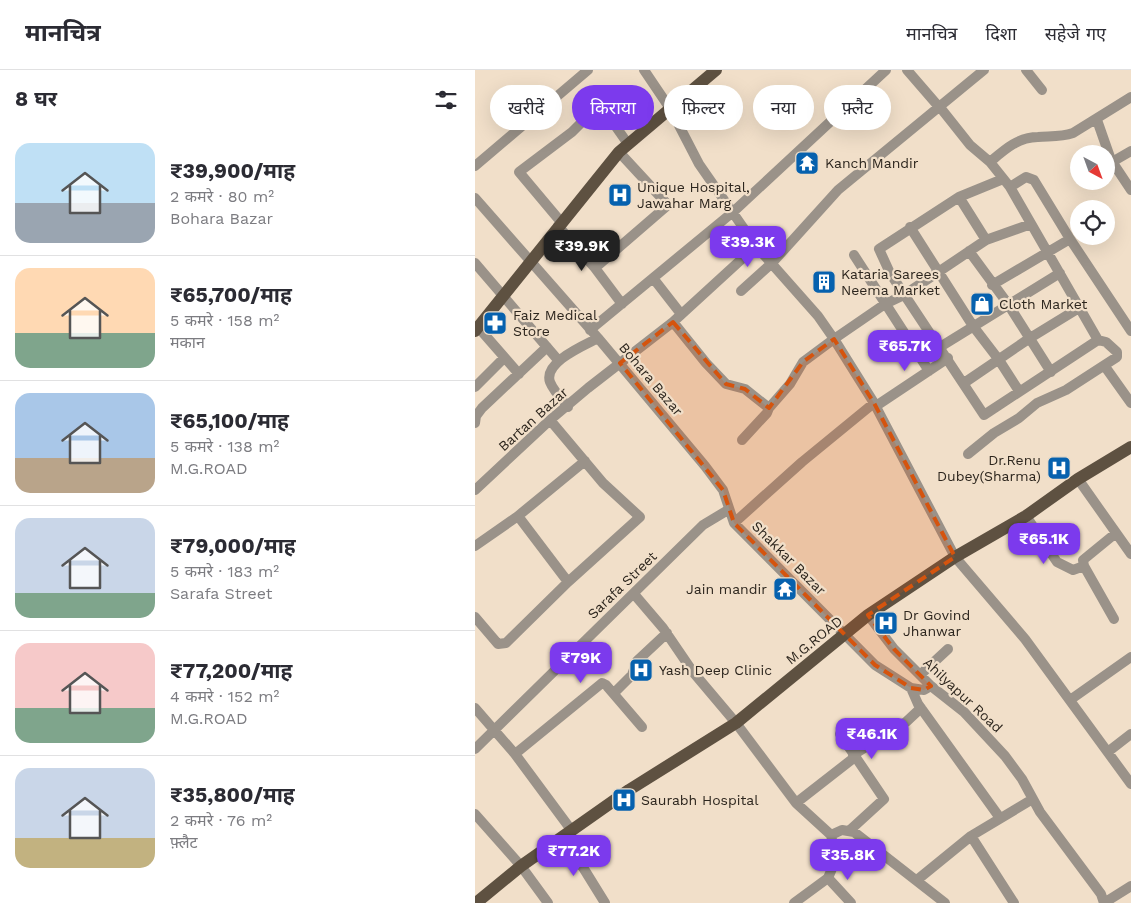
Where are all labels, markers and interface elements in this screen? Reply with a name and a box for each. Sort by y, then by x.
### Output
text: मानचित्र [25,19,101,47]
text: मानचित्र [906,23,958,44]
text: दिशा [986,23,1017,44]
text: सहेजे गए [1045,23,1106,44]
chip: खरीदें [490,85,562,130]
chip: किराया [572,85,654,130]
chip: फ़िल्टर [664,85,743,130]
chip: नया [753,85,814,130]
chip: फ़्लैट [824,85,891,130]
text: 8 घर [15,86,57,111]
icon: filters [432,86,460,114]
north arrow [1070,145,1115,190]
map controls [1070,145,1115,245]
temple icon: Kanch Mandir [794,150,820,176]
place label: Kanch Mandir [825,155,919,171]
text: ₹39,900/माह [170,158,295,183]
icon: home [55,163,115,223]
place label: Unique Hospital, Jawahar Marg [637,179,750,211]
hospital icon: Unique Hospital, Jawahar Marg [607,182,633,208]
text: 2 कमरे · 80 m² [170,187,274,206]
button: locate [1070,200,1115,245]
text: Bohara Bazar [170,209,273,228]
pin: ₹39.3K [707,226,789,268]
pin: ₹39.9K [541,230,623,272]
text: ₹39.3K [721,232,775,251]
text: ₹39.9K [555,236,609,255]
place label: Kataria Sarees Neema Market [841,266,940,298]
building icon: Kataria Sarees Neema Market [811,269,837,295]
text: ₹65,700/माह [170,282,292,307]
icon: home [55,288,115,348]
shop icon: Cloth Market [969,291,995,317]
place label: Cloth Market [999,296,1088,312]
place label: Faiz Medical Store [513,307,598,339]
pharmacy icon: Faiz Medical Store [482,310,508,336]
text: 5 कमरे · 158 m² [170,311,279,330]
pin: ₹65.7K [864,330,946,372]
text: मकान [170,333,205,352]
text: ₹65.7K [879,336,931,355]
street label: Bohara Bazar [616,339,686,419]
street label: Bartan Bazar [495,384,571,454]
text: ₹65,100/माह [170,408,289,433]
icon: home [55,413,115,473]
text: 5 कमरे · 138 m² [170,437,279,456]
place label: Dr.Renu Dubey(Sharma) [937,452,1041,484]
hospital icon: Dr.Renu Dubey(Sharma) [1046,455,1072,481]
text: M.G.ROAD [170,459,248,478]
street label: Shakkar Bazar [749,518,829,598]
pin: ₹65.1K [1003,522,1085,565]
text: ₹65.1K [1019,529,1069,548]
text: ₹79,000/माह [170,533,296,558]
icon: home [55,538,115,598]
street label: Sarafa Street [584,548,660,622]
text: 5 कमरे · 183 m² [170,562,279,581]
temple icon: Jain mandir [772,576,798,602]
place label: Jain mandir [686,581,767,597]
text: Sarafa Street [170,584,273,603]
place label: Dr Govind Jhanwar [903,607,970,639]
hospital icon: Dr Govind Jhanwar [873,610,899,636]
street label: M.G.ROAD [783,612,845,668]
pin: ₹79K [551,642,611,684]
text: ₹79K [561,648,601,667]
street label: Ahilyapur Road [920,654,1006,736]
hospital icon: Yash Deep Clinic [628,657,654,683]
text: ₹77,200/माह [170,658,292,683]
place label: Yash Deep Clinic [659,662,772,678]
icon: home [55,663,115,723]
text: 4 कमरे · 152 m² [170,687,279,706]
text: M.G.ROAD [170,709,248,728]
pin: ₹46.1K [831,718,913,760]
text: ₹46.1K [847,724,897,743]
text: ₹35,800/माह [170,782,295,807]
hospital icon: Saurabh Hospital [611,787,637,813]
icon: home [55,788,115,848]
place label: Saurabh Hospital [641,792,759,808]
text: 2 कमरे · 76 m² [170,811,272,830]
text: फ़्लैट [170,833,198,852]
pin: ₹77.2K [533,834,615,877]
pin: ₹35.8K [807,838,889,881]
text: ₹77.2K [548,841,600,860]
text: ₹35.8K [821,845,875,864]

